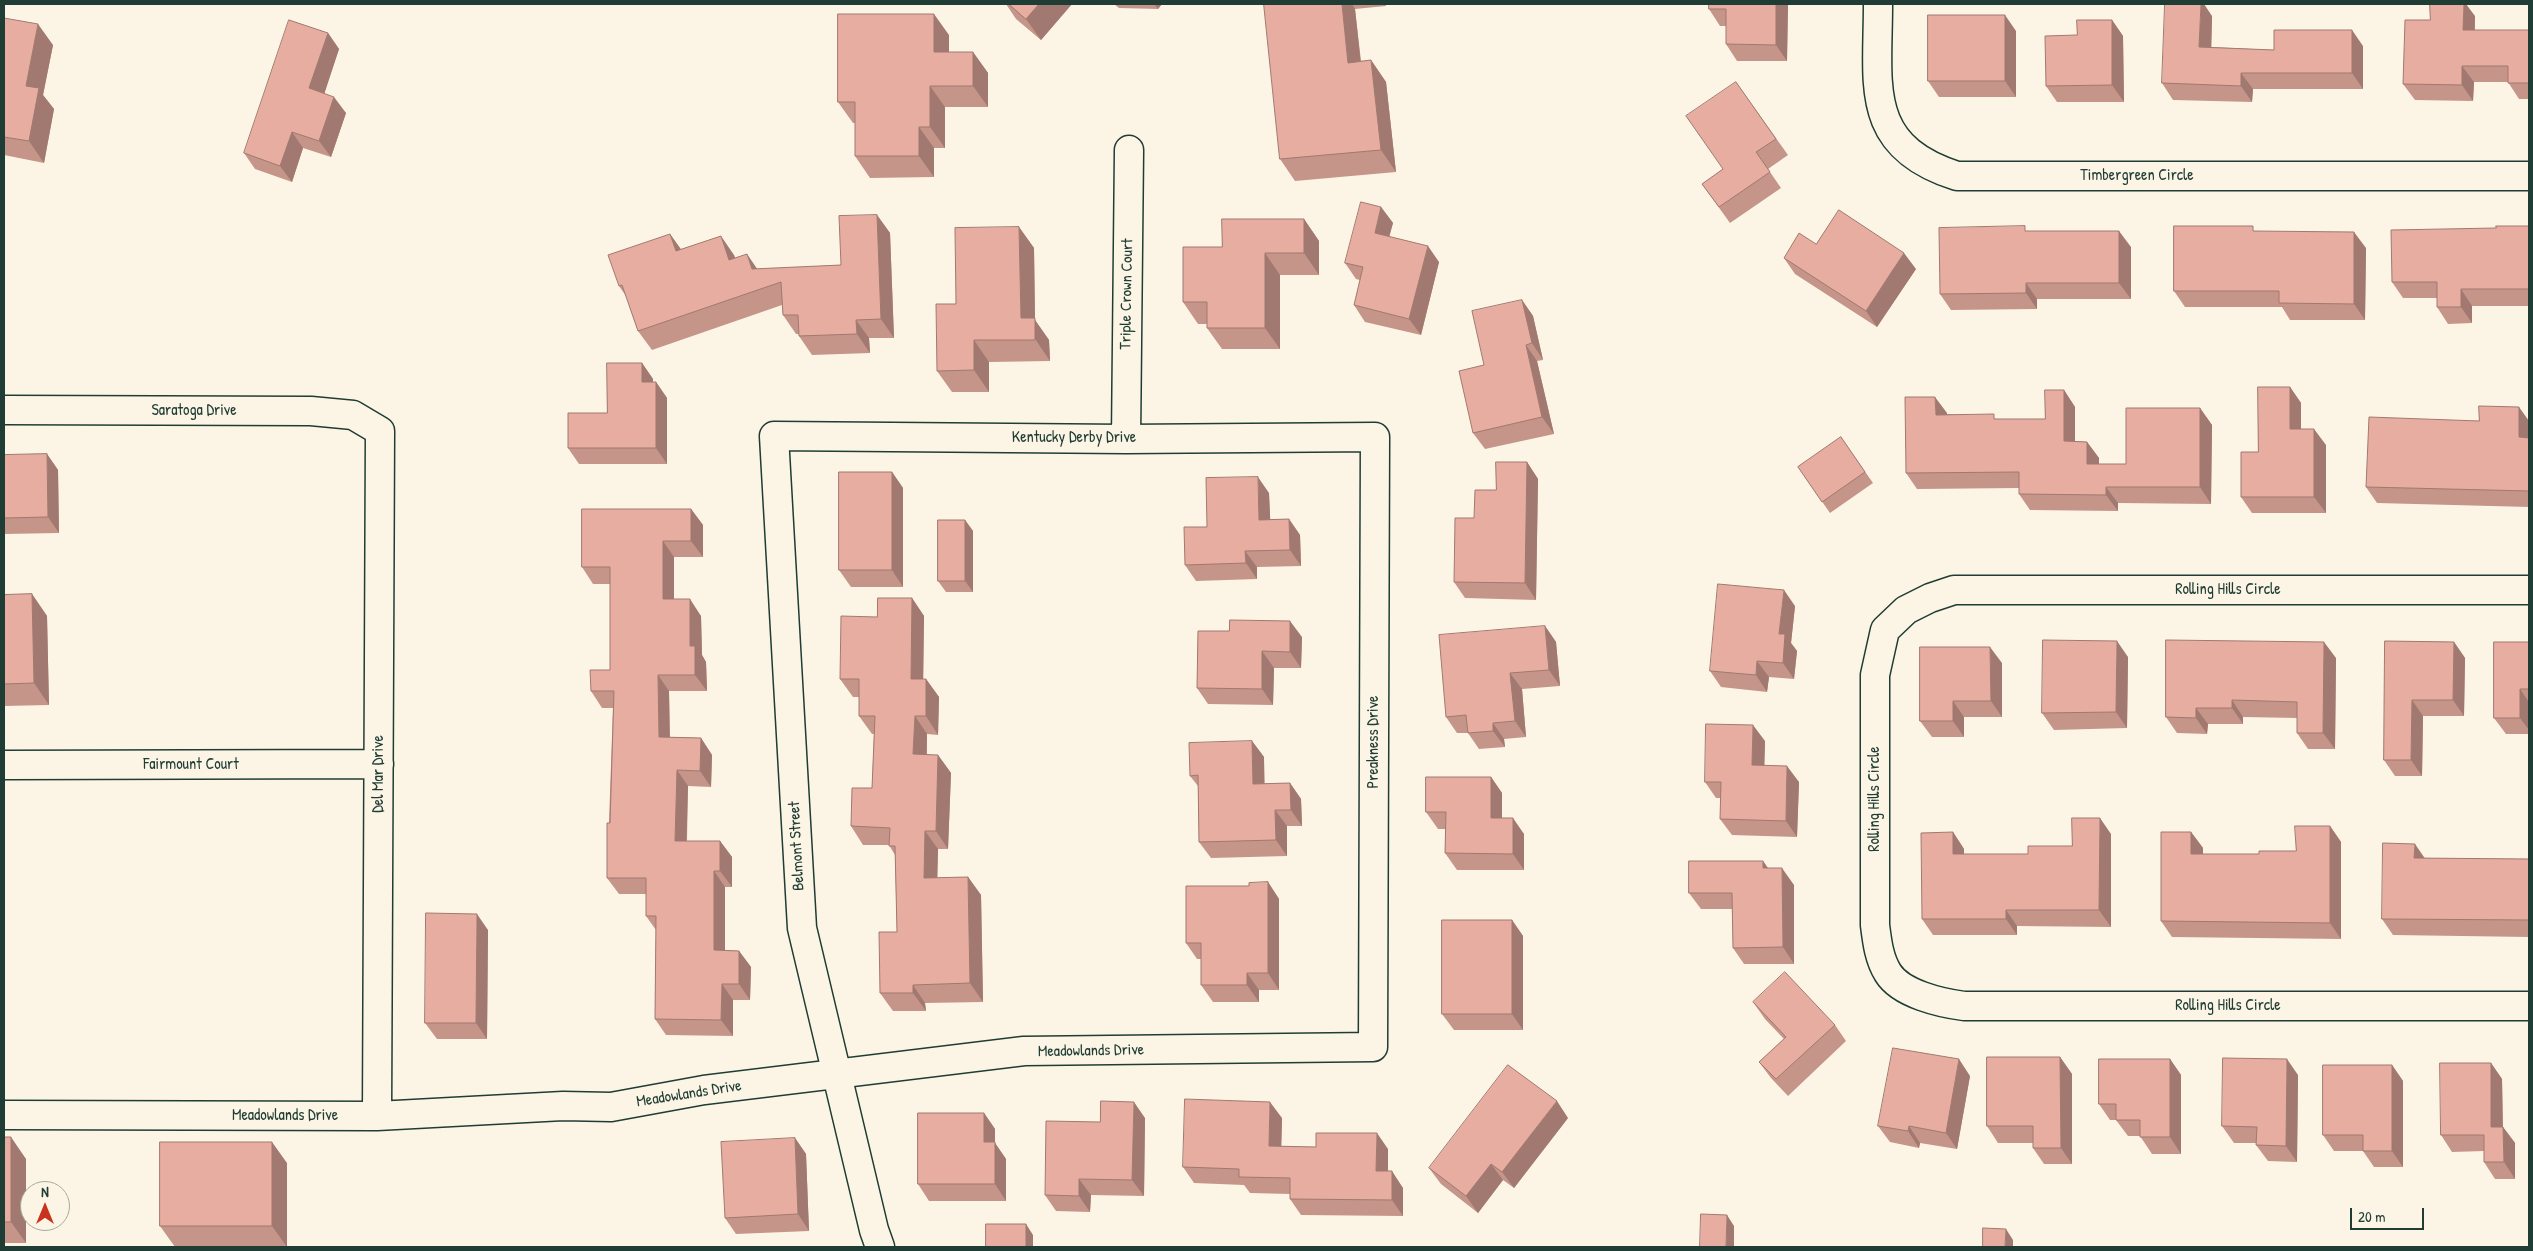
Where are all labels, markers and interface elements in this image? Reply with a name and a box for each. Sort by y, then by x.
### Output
street label: Timbergreen Circle [2080,166,2194,186]
street label: Triple Crown Court [1116,238,1138,350]
street label: Saratoga Drive [151,401,237,421]
street label: Kentucky Derby Drive [1012,428,1136,448]
street label: Rolling Hills Circle [2175,580,2281,600]
street label: Preakness Drive [1364,696,1384,788]
street label: Del Mar Drive [369,735,389,813]
street label: Rolling Hills Circle [1865,746,1885,852]
street label: Fairmount Court [143,755,239,775]
street label: Belmont Street [785,801,809,891]
street label: Rolling Hills Circle [2175,996,2281,1016]
street label: Meadowlands Drive [1038,1040,1144,1062]
street label: Meadowlands Drive [635,1076,743,1112]
street label: Meadowlands Drive [232,1106,338,1126]
north arrow [20,1181,70,1231]
text: N [41,1182,49,1201]
scale bar [2353,1198,2427,1230]
text: 20 m [2358,1206,2385,1227]

